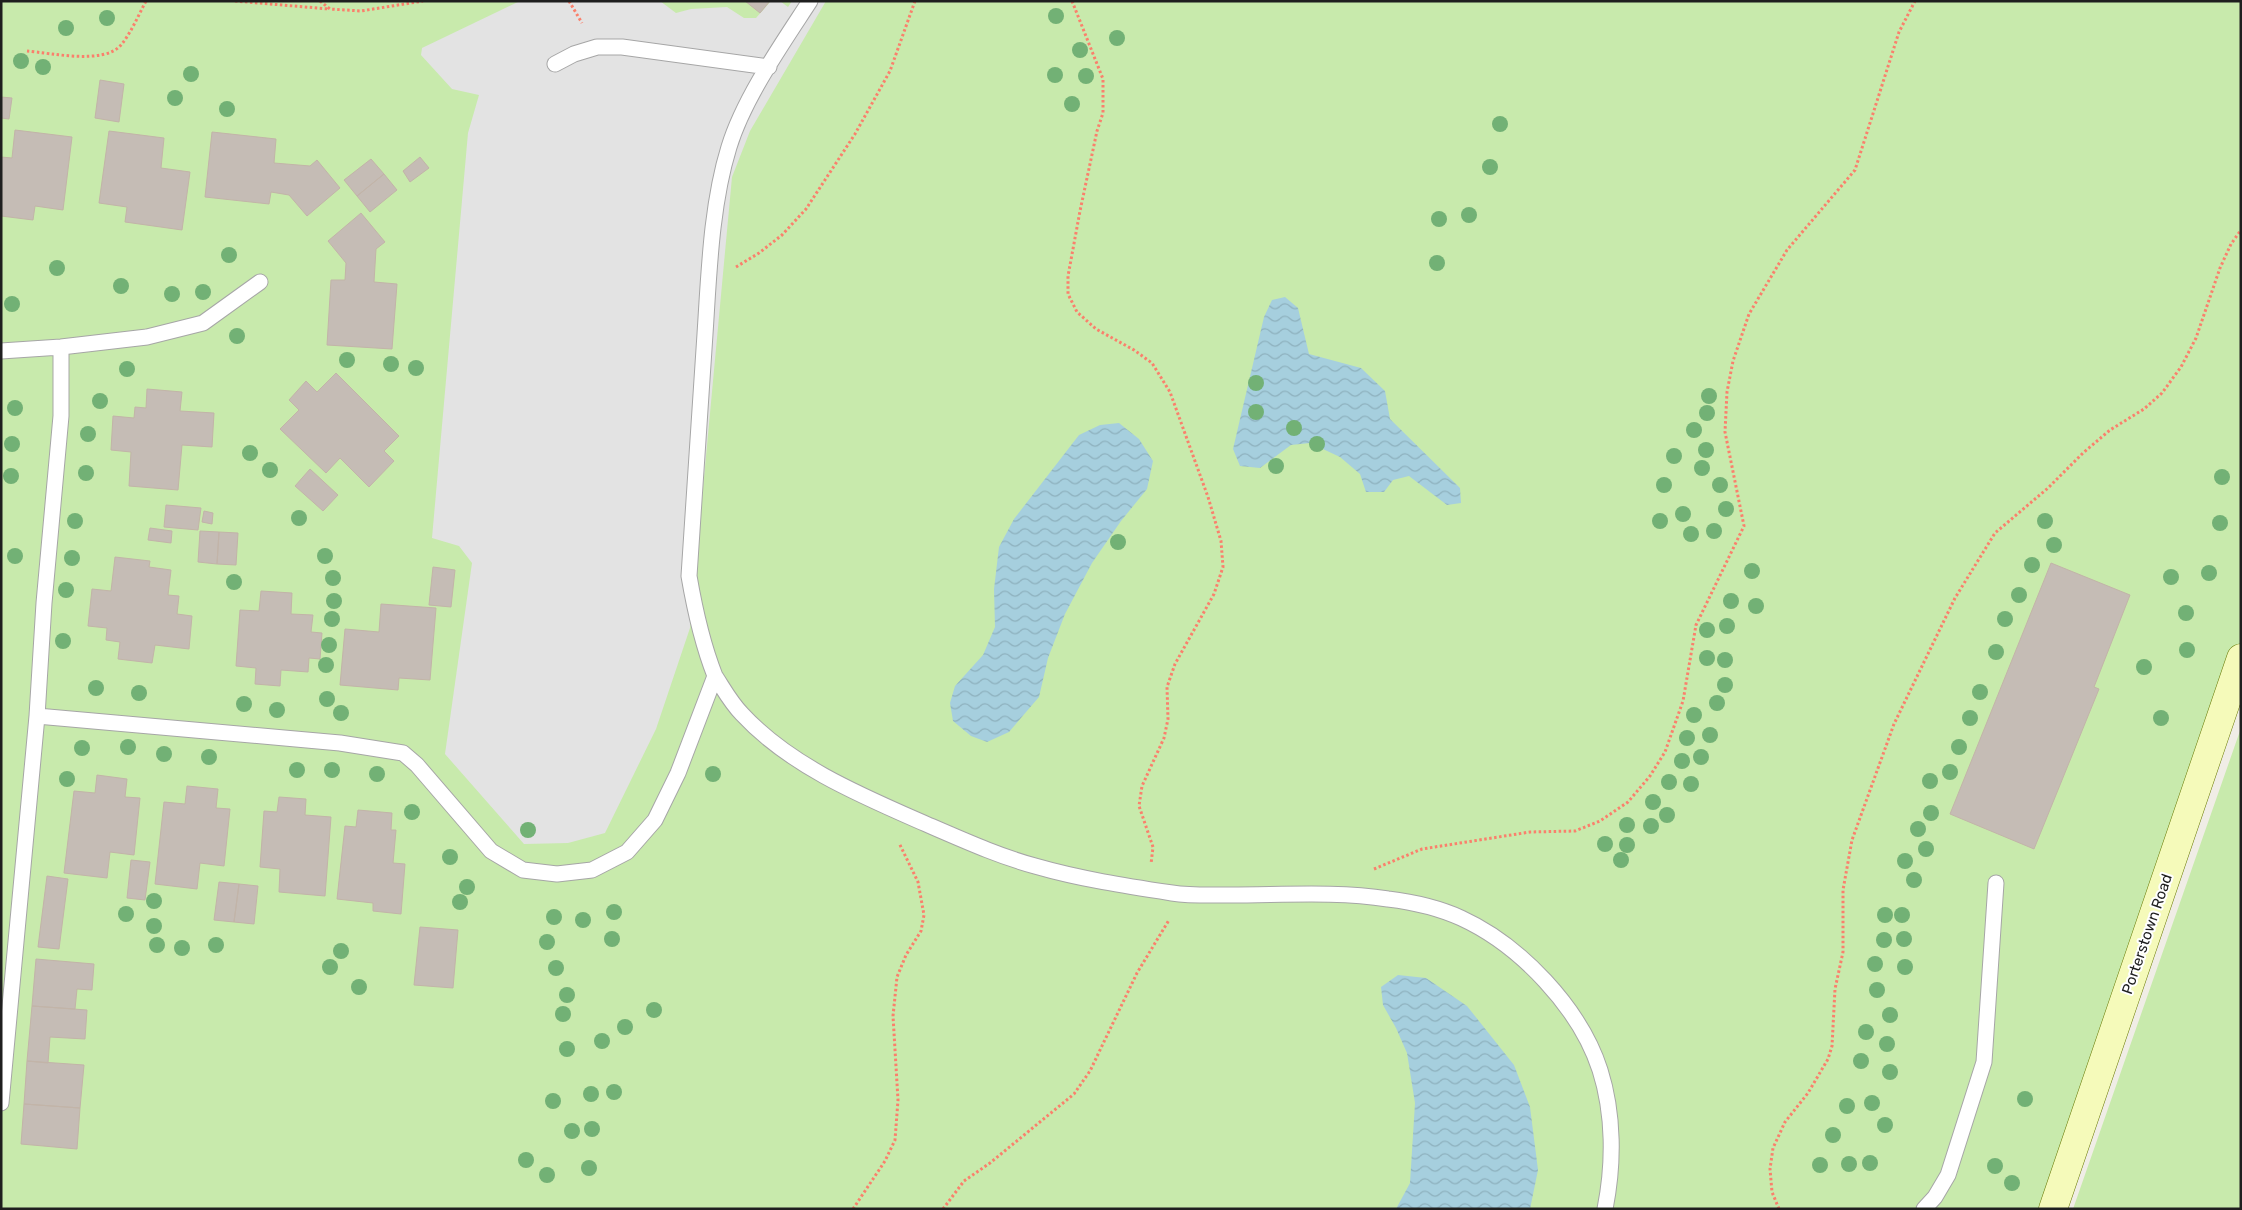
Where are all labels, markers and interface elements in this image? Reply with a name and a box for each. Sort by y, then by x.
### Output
street label: Porterstown Road [2118,871,2176,997]

